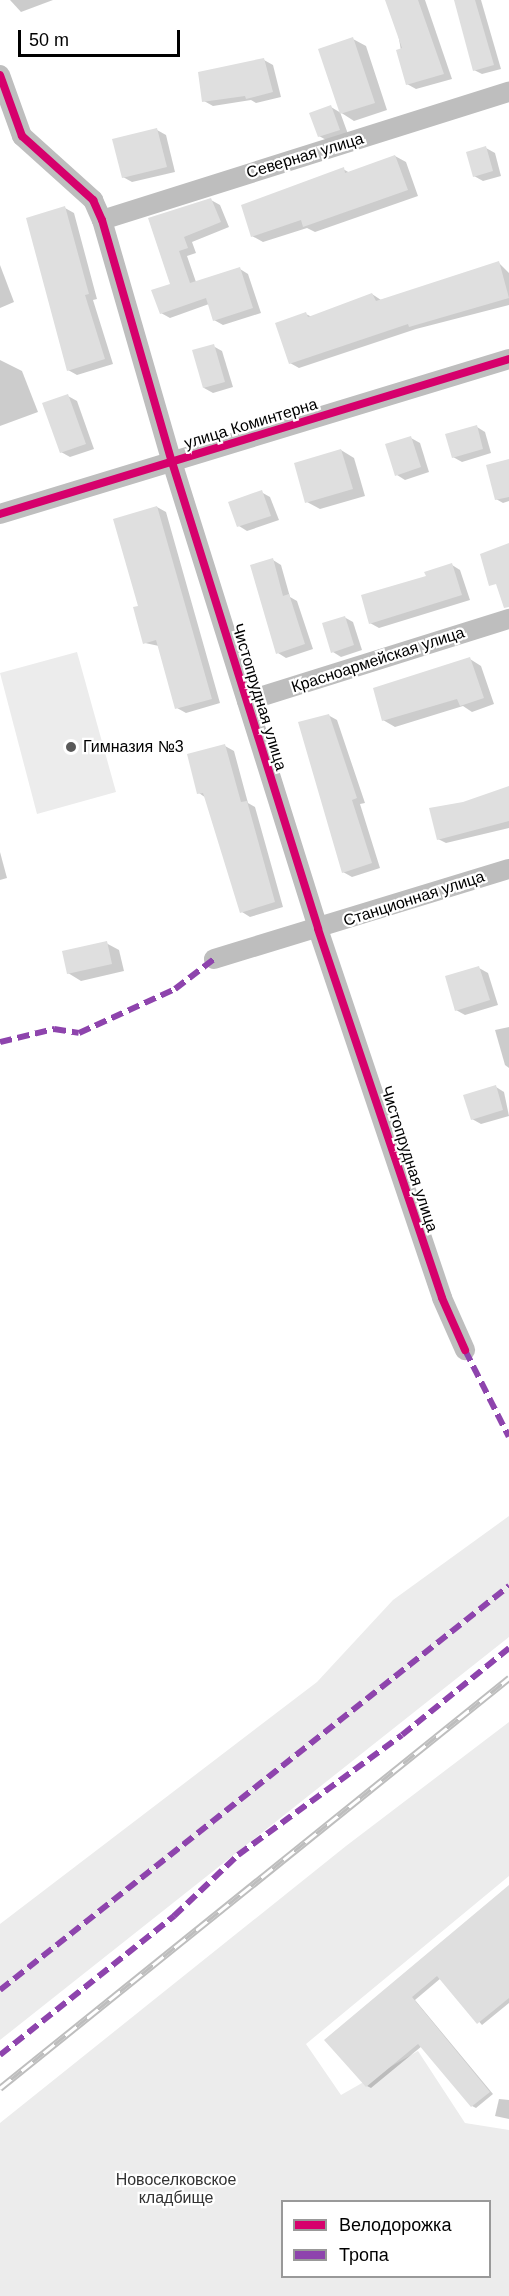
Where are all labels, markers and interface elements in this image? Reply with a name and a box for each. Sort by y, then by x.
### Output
scale bar [21,18,183,56]
text: 50 m [29,30,69,50]
street label: Северная улица [244,129,366,183]
street label: улица Коминтерна [182,395,320,453]
street label: Чистопрудная улица [228,621,290,773]
street label: Красноармейская улица [289,623,467,697]
place label: Гимназия №3 [83,737,184,757]
marker: Гимназия №3 [64,740,78,754]
street label: Станционная улица [341,867,487,931]
street label: Чистопрудная улица [376,1083,442,1235]
park label: Новоселковское кладбище [116,2170,236,2208]
legend [281,2200,491,2278]
text: Велодорожка [339,2215,451,2235]
text: Тропа [339,2245,389,2265]

